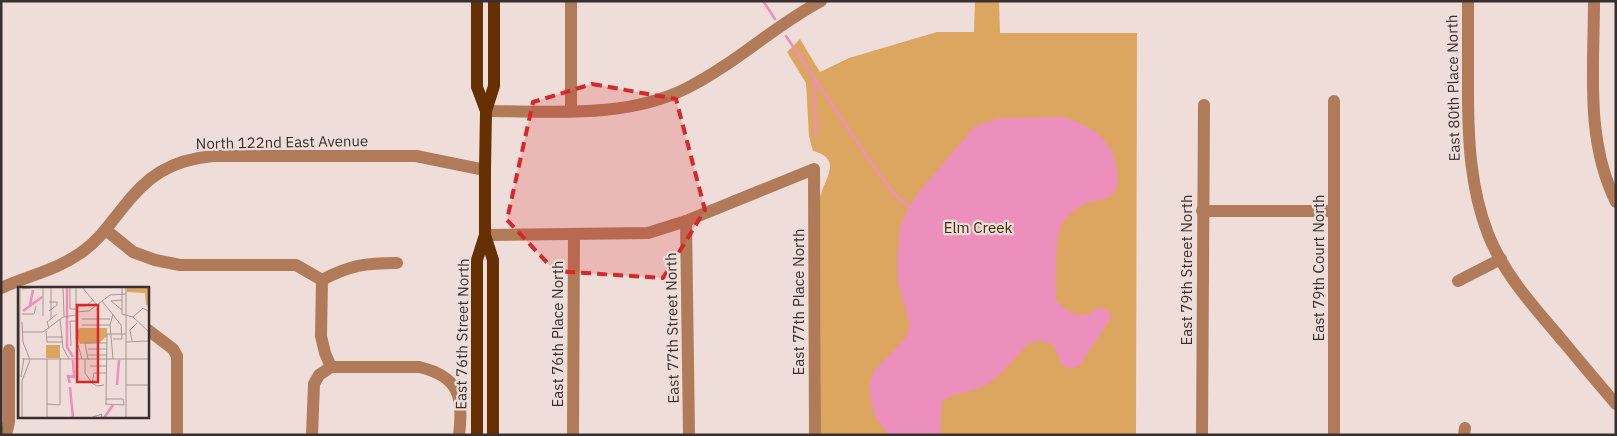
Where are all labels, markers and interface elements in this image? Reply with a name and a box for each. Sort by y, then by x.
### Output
street label: East 80th Place North [1442,14,1464,162]
street label: North 122nd East Avenue [196,131,368,153]
street label: East 79th Street North [1177,194,1196,346]
street label: East 79th Court North [1309,194,1328,342]
park label: Elm Creek [944,218,1012,237]
street label: East 77th Place North [789,229,808,375]
street label: East 77th Street North [661,252,683,404]
street label: East 76th Street North [451,258,473,410]
street label: East 76th Place North [548,261,567,407]
inset map [18,287,149,418]

